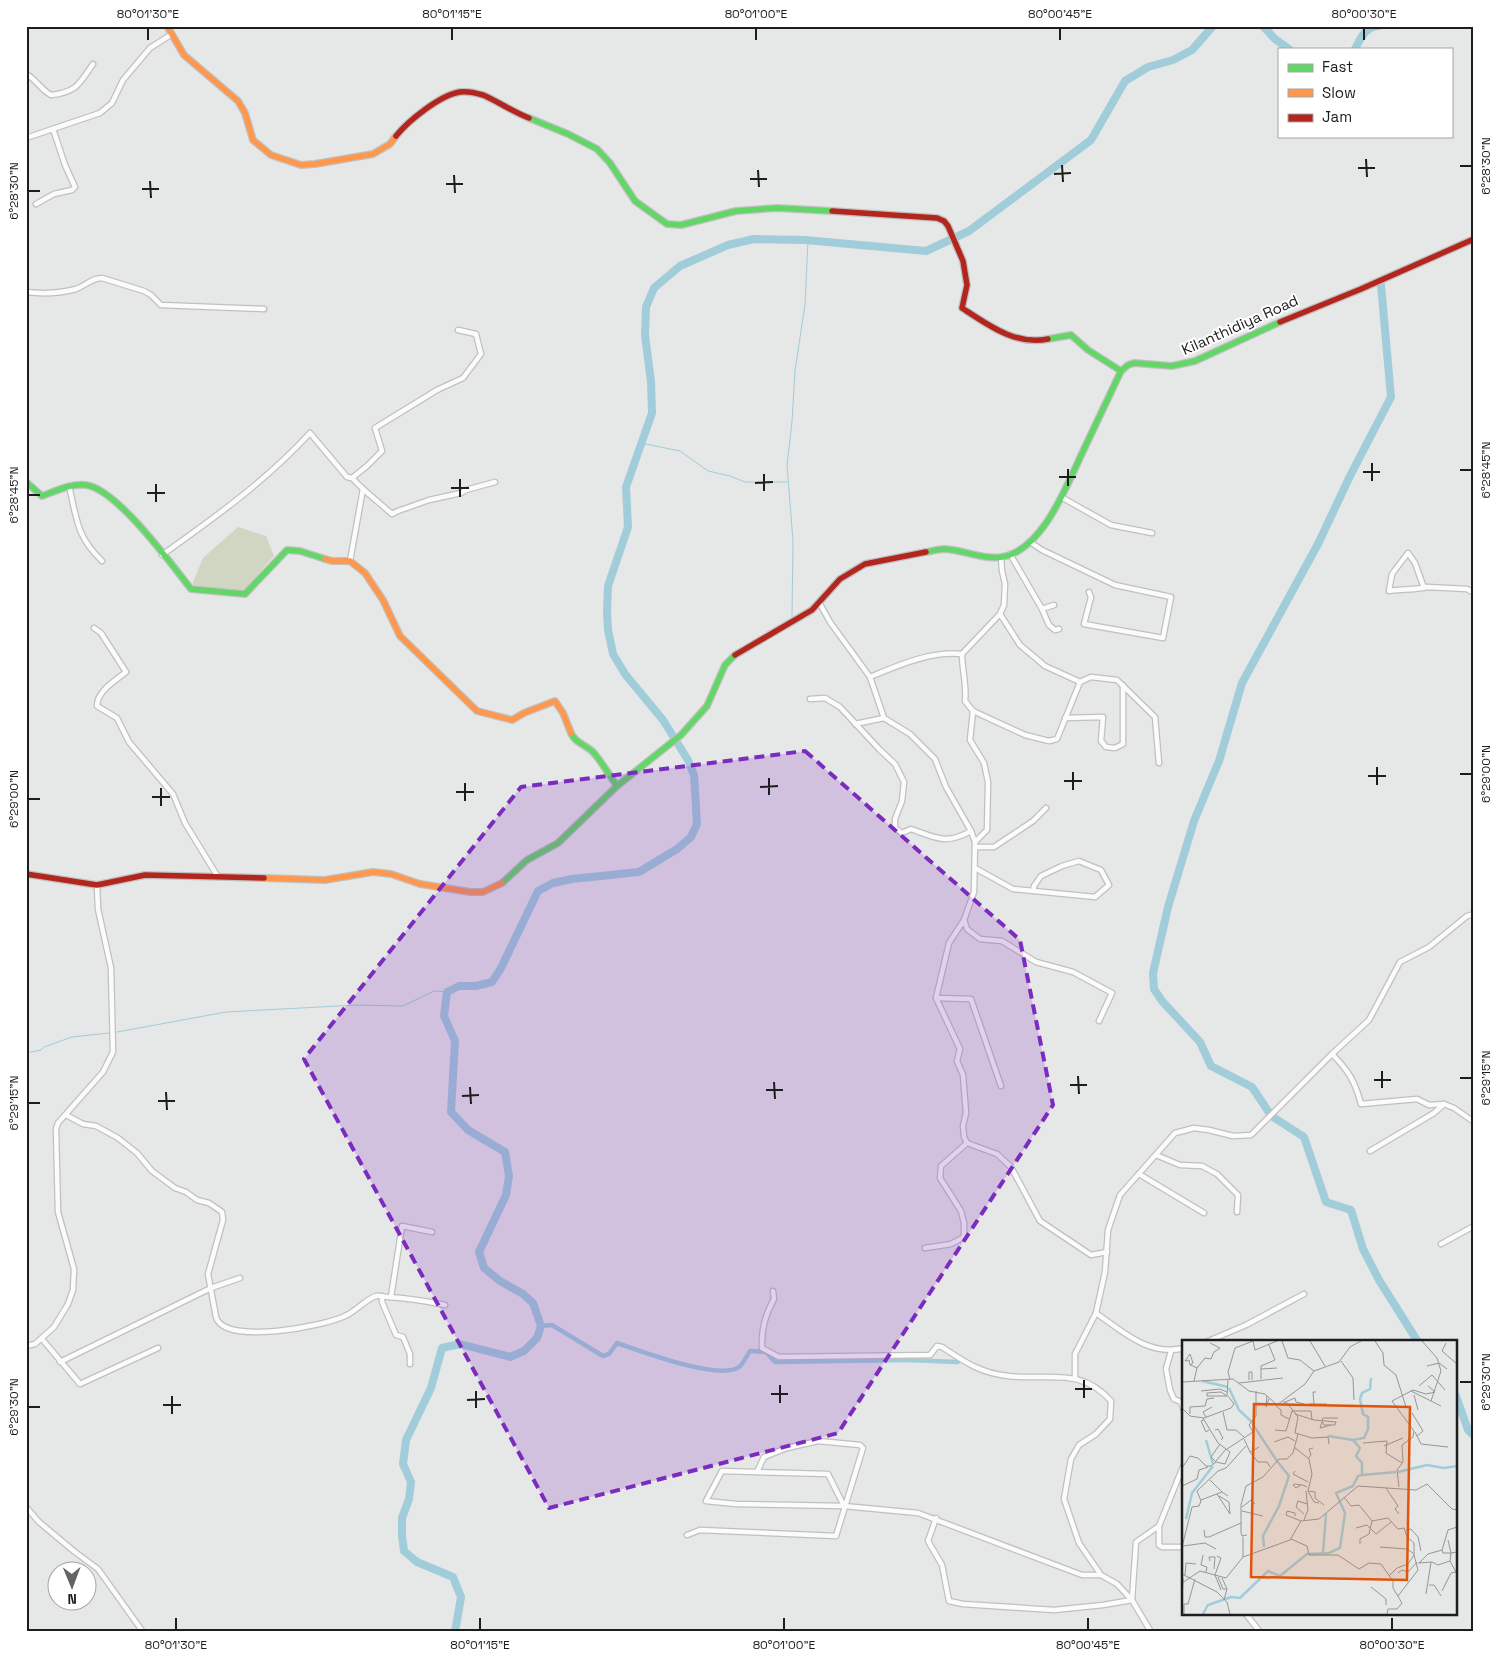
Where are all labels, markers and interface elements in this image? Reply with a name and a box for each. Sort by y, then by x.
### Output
text: 80°01'30"E [117,6,179,22]
text: 80°01'15"E [422,6,482,22]
text: 80°01'00"E [725,6,788,22]
text: 80°00'45"E [1028,6,1092,22]
text: 80°00'30"E [1332,6,1397,22]
legend [1278,48,1452,138]
text: Fast [1322,57,1353,76]
text: Slow [1322,83,1356,102]
text: Jam [1322,107,1352,126]
text: 6°28'30"N [1478,137,1494,195]
text: 6°28'30"N [6,162,22,220]
street label: Kilanthidiya Road [1179,290,1301,359]
text: 6°28'45"N [1478,442,1494,498]
text: 6°28'45"N [6,467,22,523]
text: 6°29'00"N [1478,745,1494,803]
text: 6°29'00"N [6,770,22,828]
text: 6°29'15"N [1478,1051,1494,1105]
text: 6°29'15"N [6,1076,22,1130]
inset map [1182,1340,1458,1616]
text: 6°29'30"N [1478,1353,1494,1411]
text: 6°29'30"N [6,1378,22,1436]
north arrow [48,1560,98,1610]
text: N [67,1590,77,1608]
text: 80°01'30"E [145,1637,207,1653]
text: 80°01'15"E [450,1637,510,1653]
text: 80°01'00"E [753,1637,816,1653]
text: 80°00'45"E [1056,1637,1120,1653]
text: 80°00'30"E [1360,1637,1425,1653]

